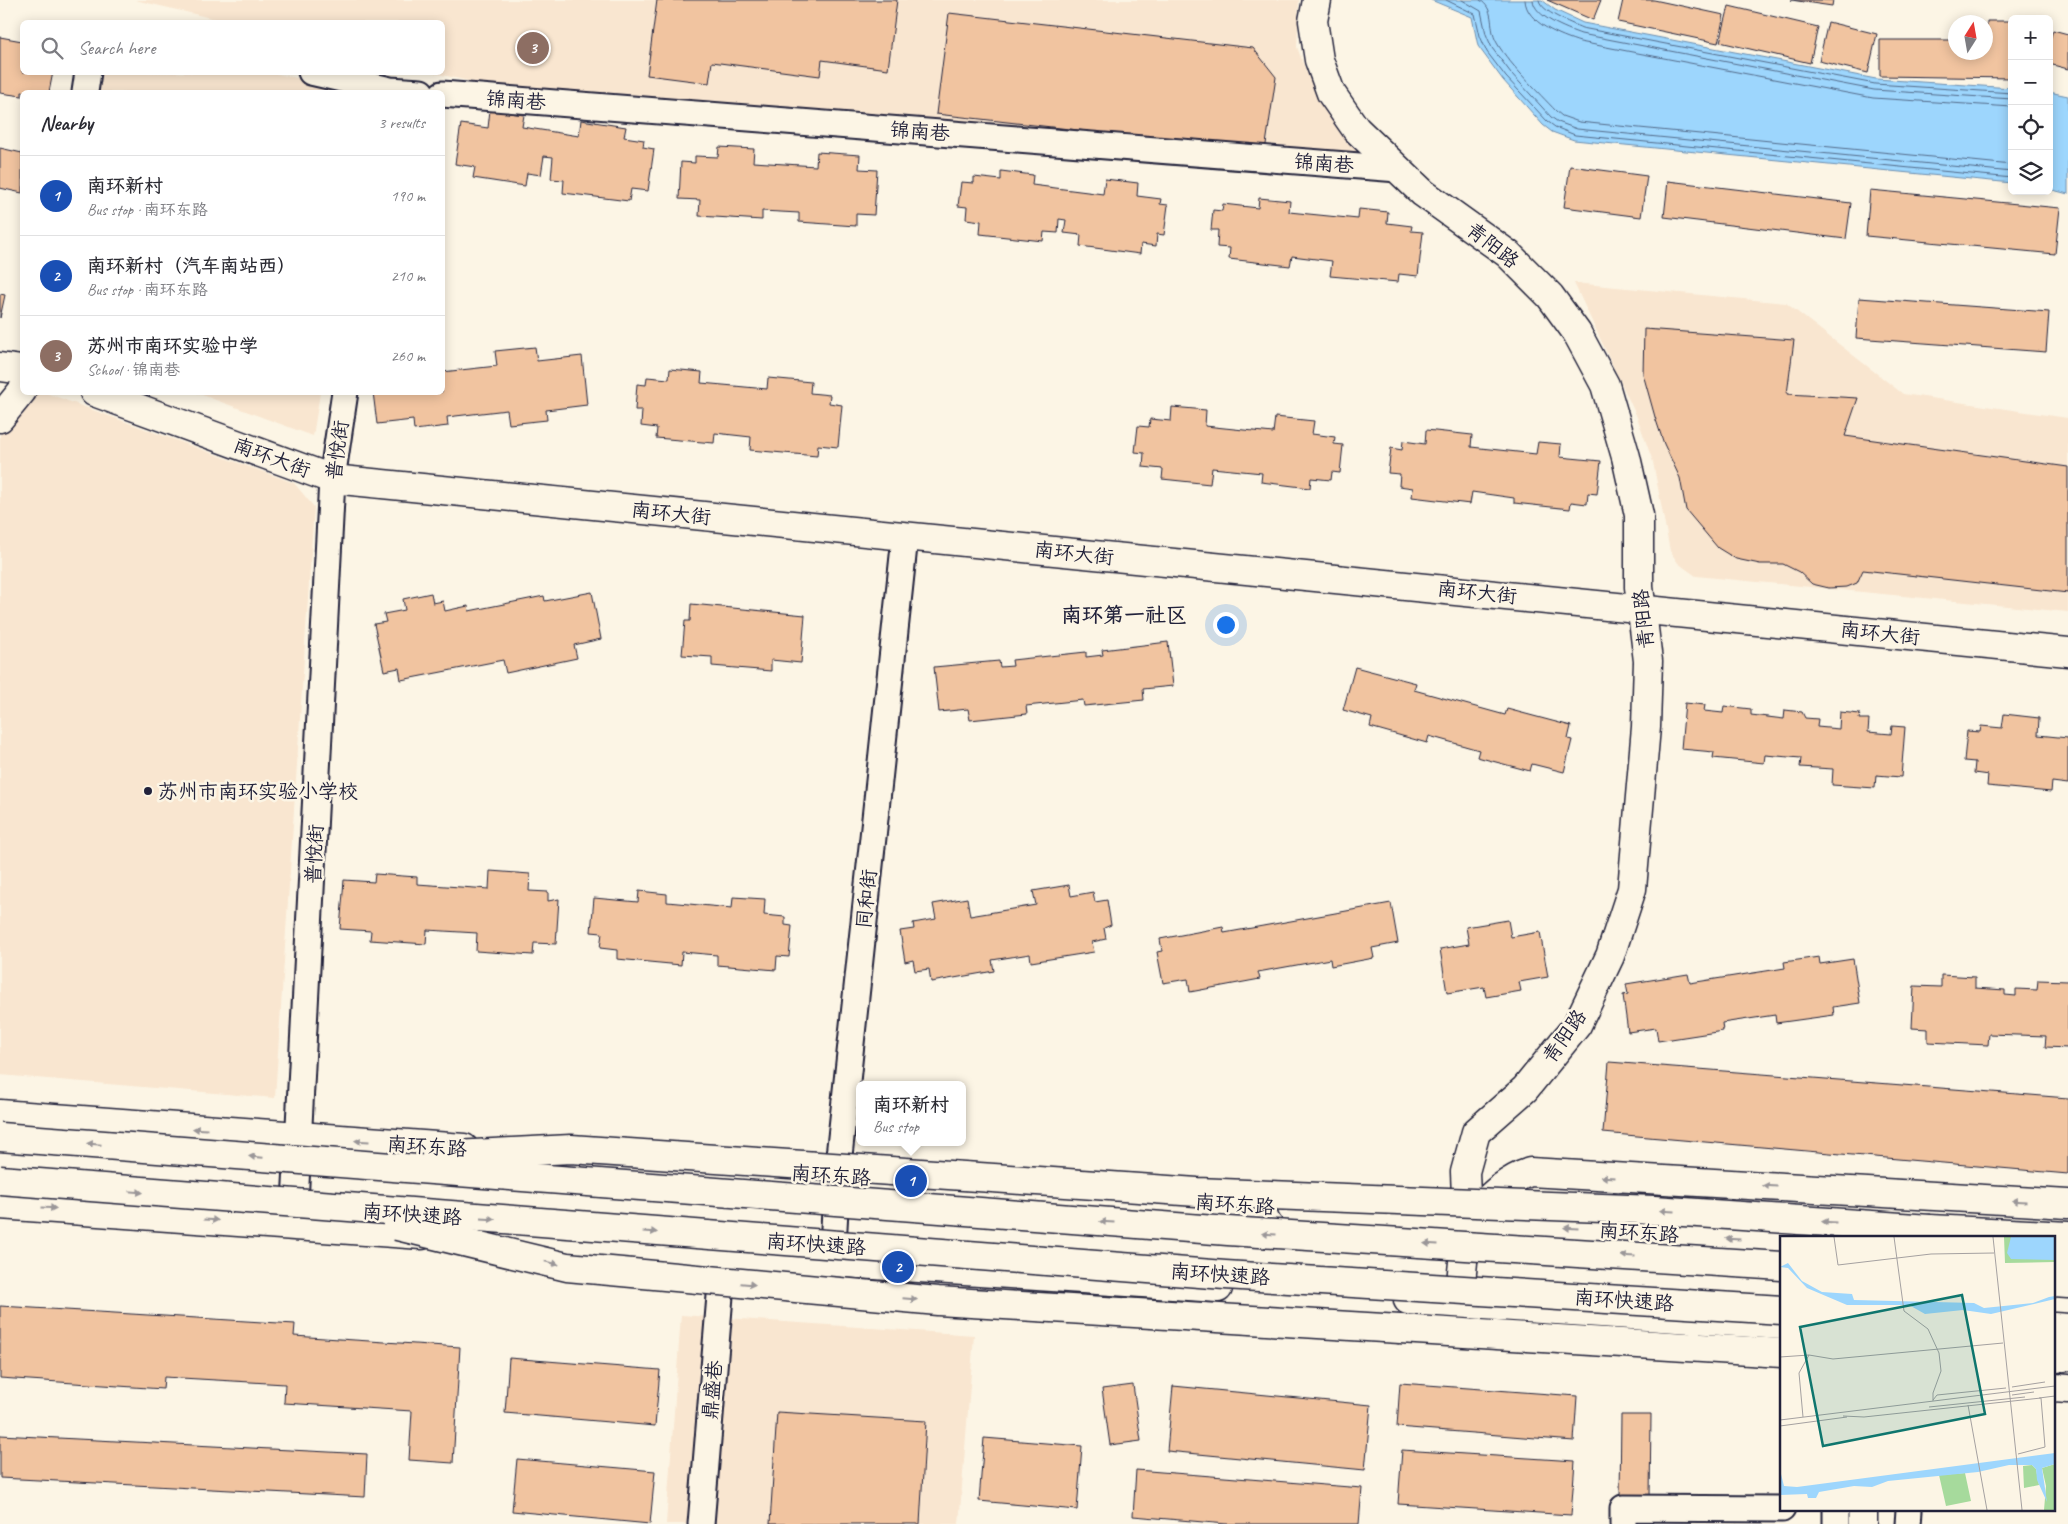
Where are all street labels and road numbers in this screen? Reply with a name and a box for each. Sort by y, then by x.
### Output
street label: 锦南巷 [485,86,548,115]
street label: 锦南巷 [889,117,952,146]
street label: 锦南巷 [1293,149,1356,178]
street label: 青阳路 [1461,217,1525,274]
street label: 普悦街 [321,419,354,482]
street label: 南环大街 [230,432,314,483]
street label: 南环大街 [630,497,712,530]
street label: 南环大街 [1033,537,1115,570]
street label: 南环大街 [1436,576,1518,609]
street label: 青阳路 [1628,587,1659,650]
street label: 南环大街 [1839,617,1921,650]
street label: 普悦街 [300,823,329,885]
street label: 同和街 [851,868,882,930]
street label: 青阳路 [1537,1004,1592,1068]
street label: 南环东路 [386,1131,469,1162]
street label: 南环东路 [790,1160,873,1191]
street label: 南环东路 [1194,1189,1277,1220]
street label: 南环快速路 [361,1199,464,1231]
street label: 南环东路 [1598,1217,1681,1248]
street label: 南环快速路 [765,1229,868,1261]
street label: 南环快速路 [1169,1259,1272,1291]
street label: 南环快速路 [1573,1285,1676,1317]
street label: 鼎盛巷 [697,1358,728,1421]

